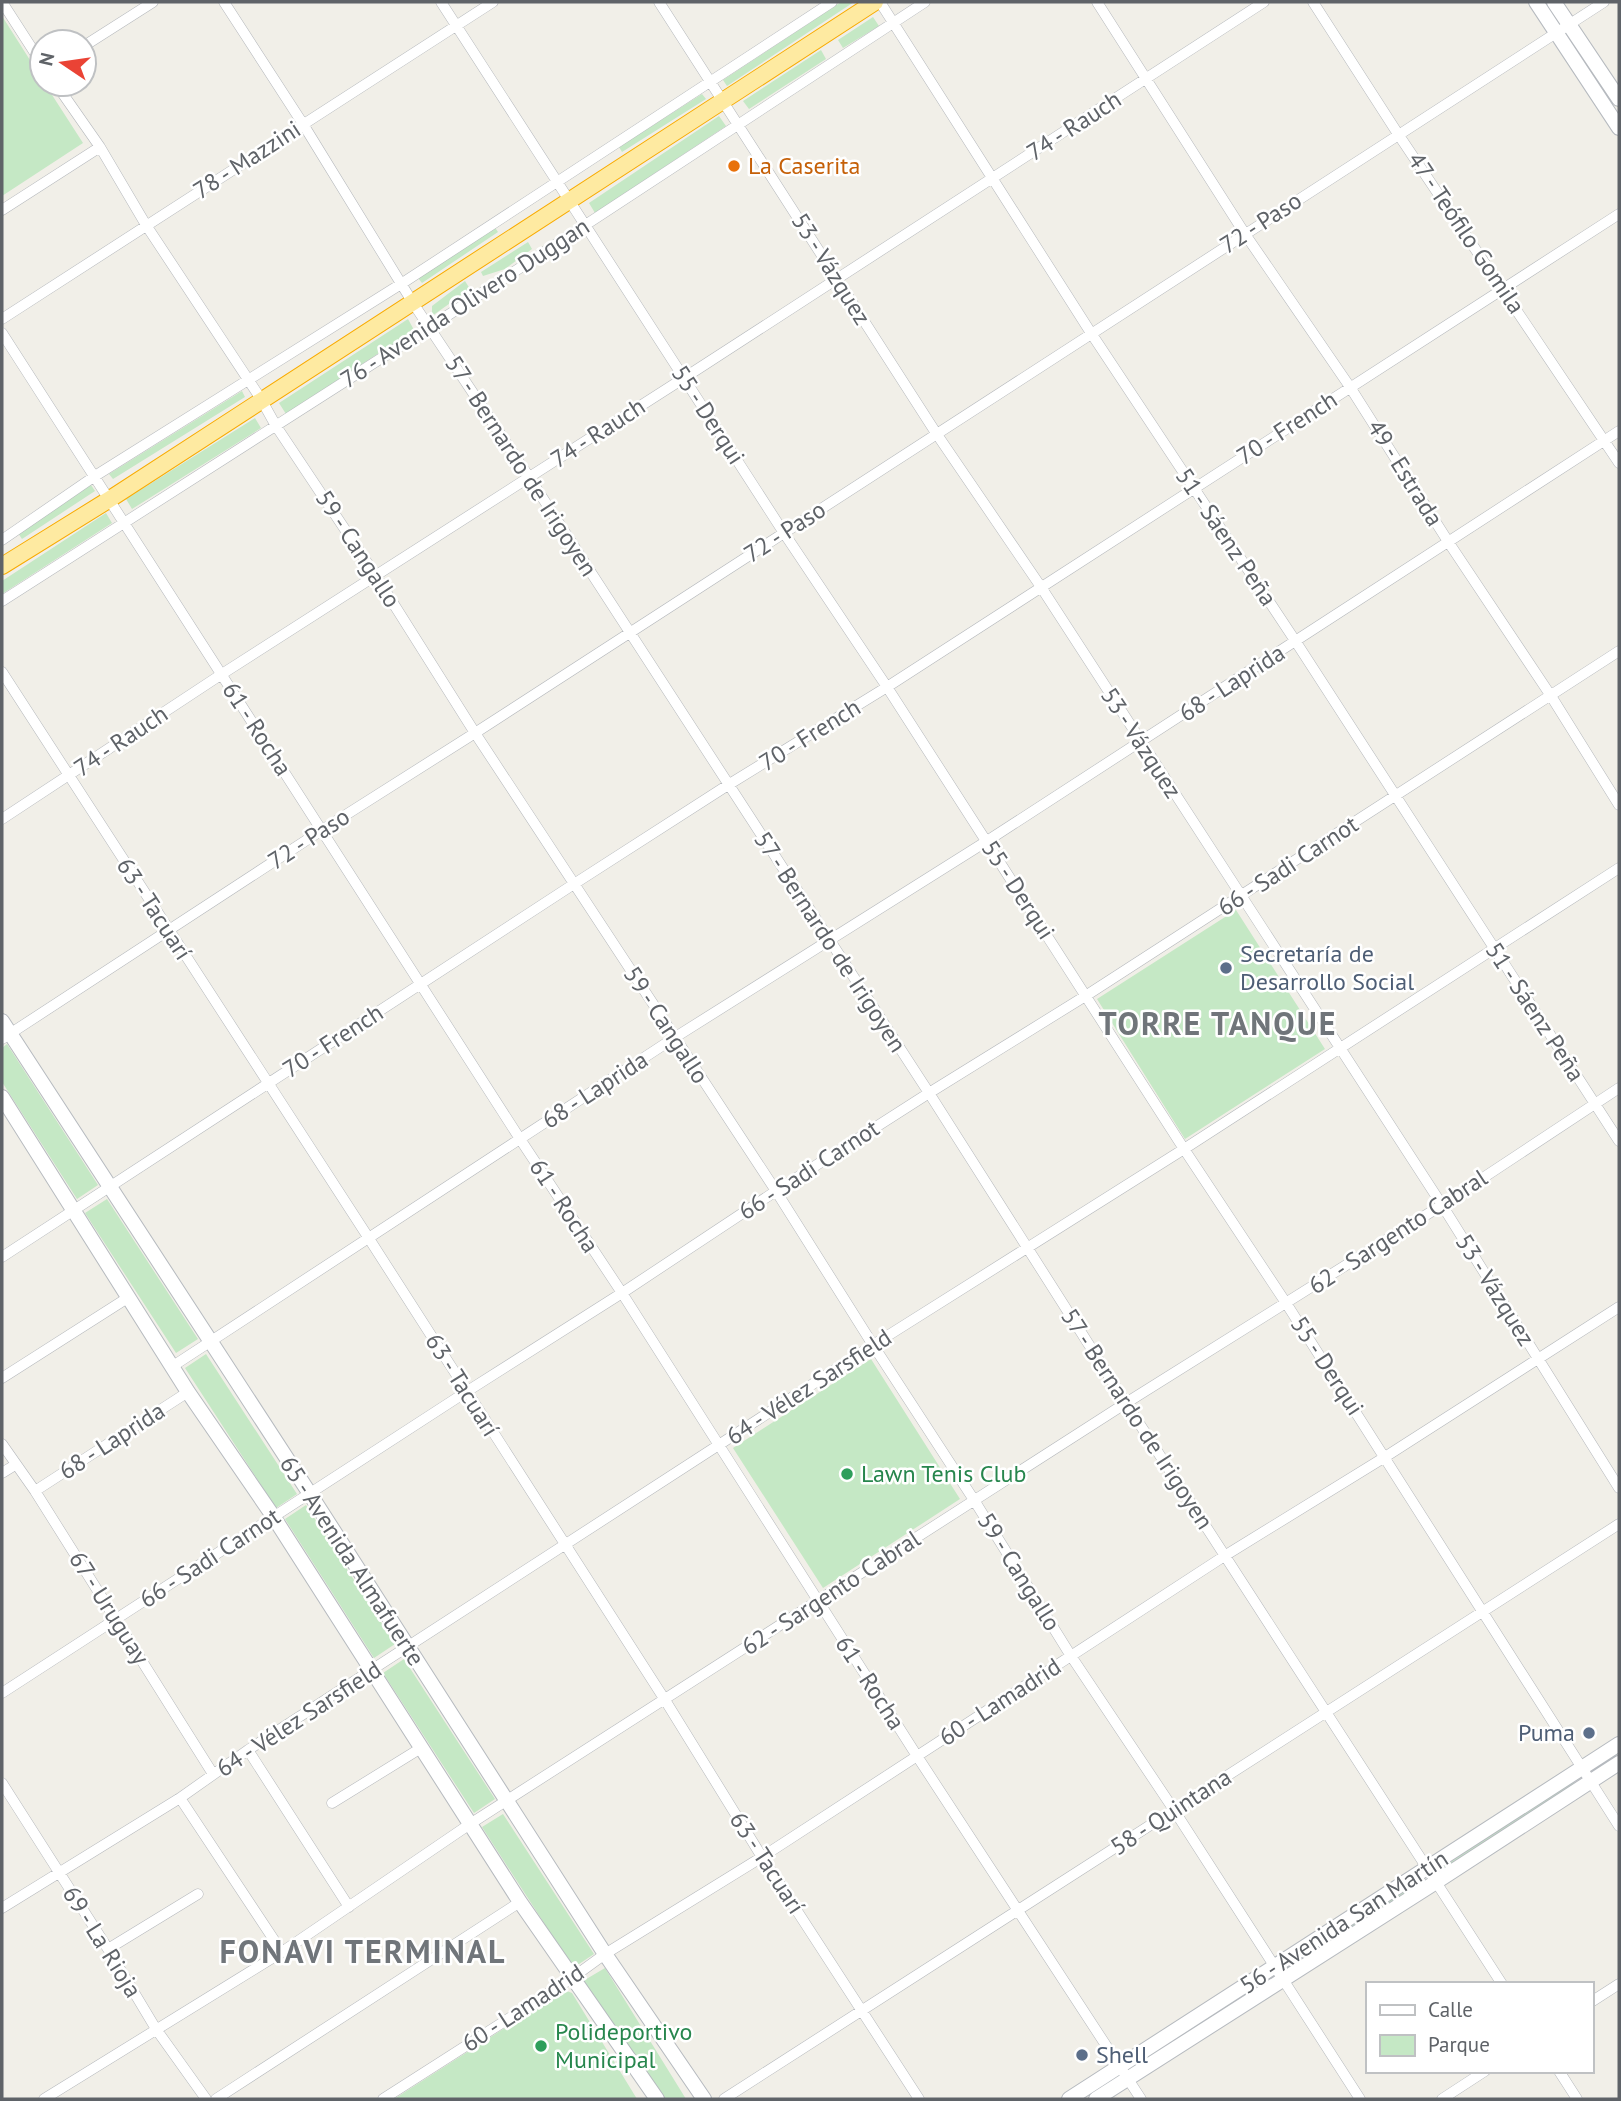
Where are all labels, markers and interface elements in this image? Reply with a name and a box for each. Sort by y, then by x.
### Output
north arrow [28,28,98,98]
text: N [33,50,60,68]
street label: 74 - Rauch [1021,84,1127,168]
street label: 78 - Mazzini [187,113,306,206]
street label: 47 - Teófilo Gomila [1401,146,1532,319]
place label: La Caserita [748,150,860,181]
marker: La Caserita [726,158,742,174]
street label: 72 - Paso [1214,185,1307,260]
street label: 53 - Vázquez [785,207,878,331]
street label: 76 - Avenida Olivero Duggan [334,210,595,395]
street label: 57 - Bernardo de Irigoyen [438,350,604,582]
street label: 55 - Derqui [665,359,752,470]
street label: 70 - French [1231,384,1343,472]
street label: 74 - Rauch [545,391,651,475]
street label: 49 - Estrada [1361,414,1450,532]
street label: 51 - Sáenz Peña [1169,462,1284,612]
street label: 59 - Cangallo [309,484,408,613]
street label: 72 - Paso [738,494,831,569]
street label: 68 - Laprida [1173,637,1290,728]
street label: 61 - Rocha [216,676,299,781]
street label: 53 - Vázquez [1094,681,1189,804]
street label: 70 - French [753,691,866,778]
street label: 74 - Rauch [68,698,174,783]
street label: 72 - Paso [262,801,355,876]
street label: 66 - Sadi Carnot [1211,809,1364,923]
street label: 57 - Bernardo de Irigoyen [747,826,913,1058]
street label: 55 - Derqui [975,834,1062,945]
street label: 63 - Tacuarí [110,852,199,966]
street label: 51 - Sáenz Peña [1479,936,1592,1087]
place label: Secretaría de Desarrollo Social [1240,938,1414,997]
street label: 59 - Cangallo [617,960,716,1089]
marker: Secretaría de Desarrollo Social [1218,960,1234,976]
street label: 70 - French [277,997,389,1085]
district label: TORRE TANQUE [1099,1002,1337,1044]
street label: 68 - Laprida [536,1044,653,1135]
street label: 66 - Sadi Carnot [732,1113,885,1227]
street label: 61 - Rocha [523,1153,606,1258]
street label: 62 - Sargento Cabral [1302,1162,1493,1301]
street label: 53 - Vázquez [1449,1228,1542,1352]
street label: 57 - Bernardo de Irigoyen [1054,1303,1220,1535]
street label: 55 - Derqui [1284,1310,1371,1421]
street label: 64 - Vélez Sarsfield [720,1322,897,1452]
street label: 63 - Tacuarí [419,1327,506,1442]
street label: 68 - Laprida [53,1395,170,1486]
street label: 65 - Avenida Almafuerte [273,1450,432,1671]
place label: Lawn Tenis Club [861,1458,1026,1489]
marker: Lawn Tenis Club [839,1466,855,1482]
street label: 66 - Sadi Carnot [133,1501,286,1615]
street label: 59 - Cangallo [971,1507,1068,1637]
street label: 62 - Sargento Cabral [735,1523,926,1662]
street label: 67 - Uruguay [62,1545,157,1670]
street label: 61 - Rocha [829,1630,912,1735]
street label: 60 - Lamadrid [933,1651,1067,1753]
street label: 64 - Vélez Sarsfield [210,1654,387,1784]
place label: Puma [1518,1717,1575,1748]
marker: Puma [1581,1725,1597,1741]
street label: 58 - Quintana [1105,1761,1237,1862]
street label: 63 - Tacuarí [723,1806,812,1920]
street label: 56 - Avenida San Martín [1234,1843,1454,2001]
street label: 69 - La Rioja [56,1880,149,2003]
district label: FONAVI TERMINAL [220,1930,506,1972]
street label: 60 - Lamadrid [456,1957,590,2059]
legend [1366,1982,1593,2073]
text: Calle [1428,1996,1473,2023]
place label: Polideportivo Municipal [555,2016,692,2075]
text: Parque [1428,2031,1490,2058]
marker: Polideportivo Municipal [533,2038,549,2054]
place label: Shell [1096,2039,1148,2070]
marker: Shell [1074,2047,1090,2063]

